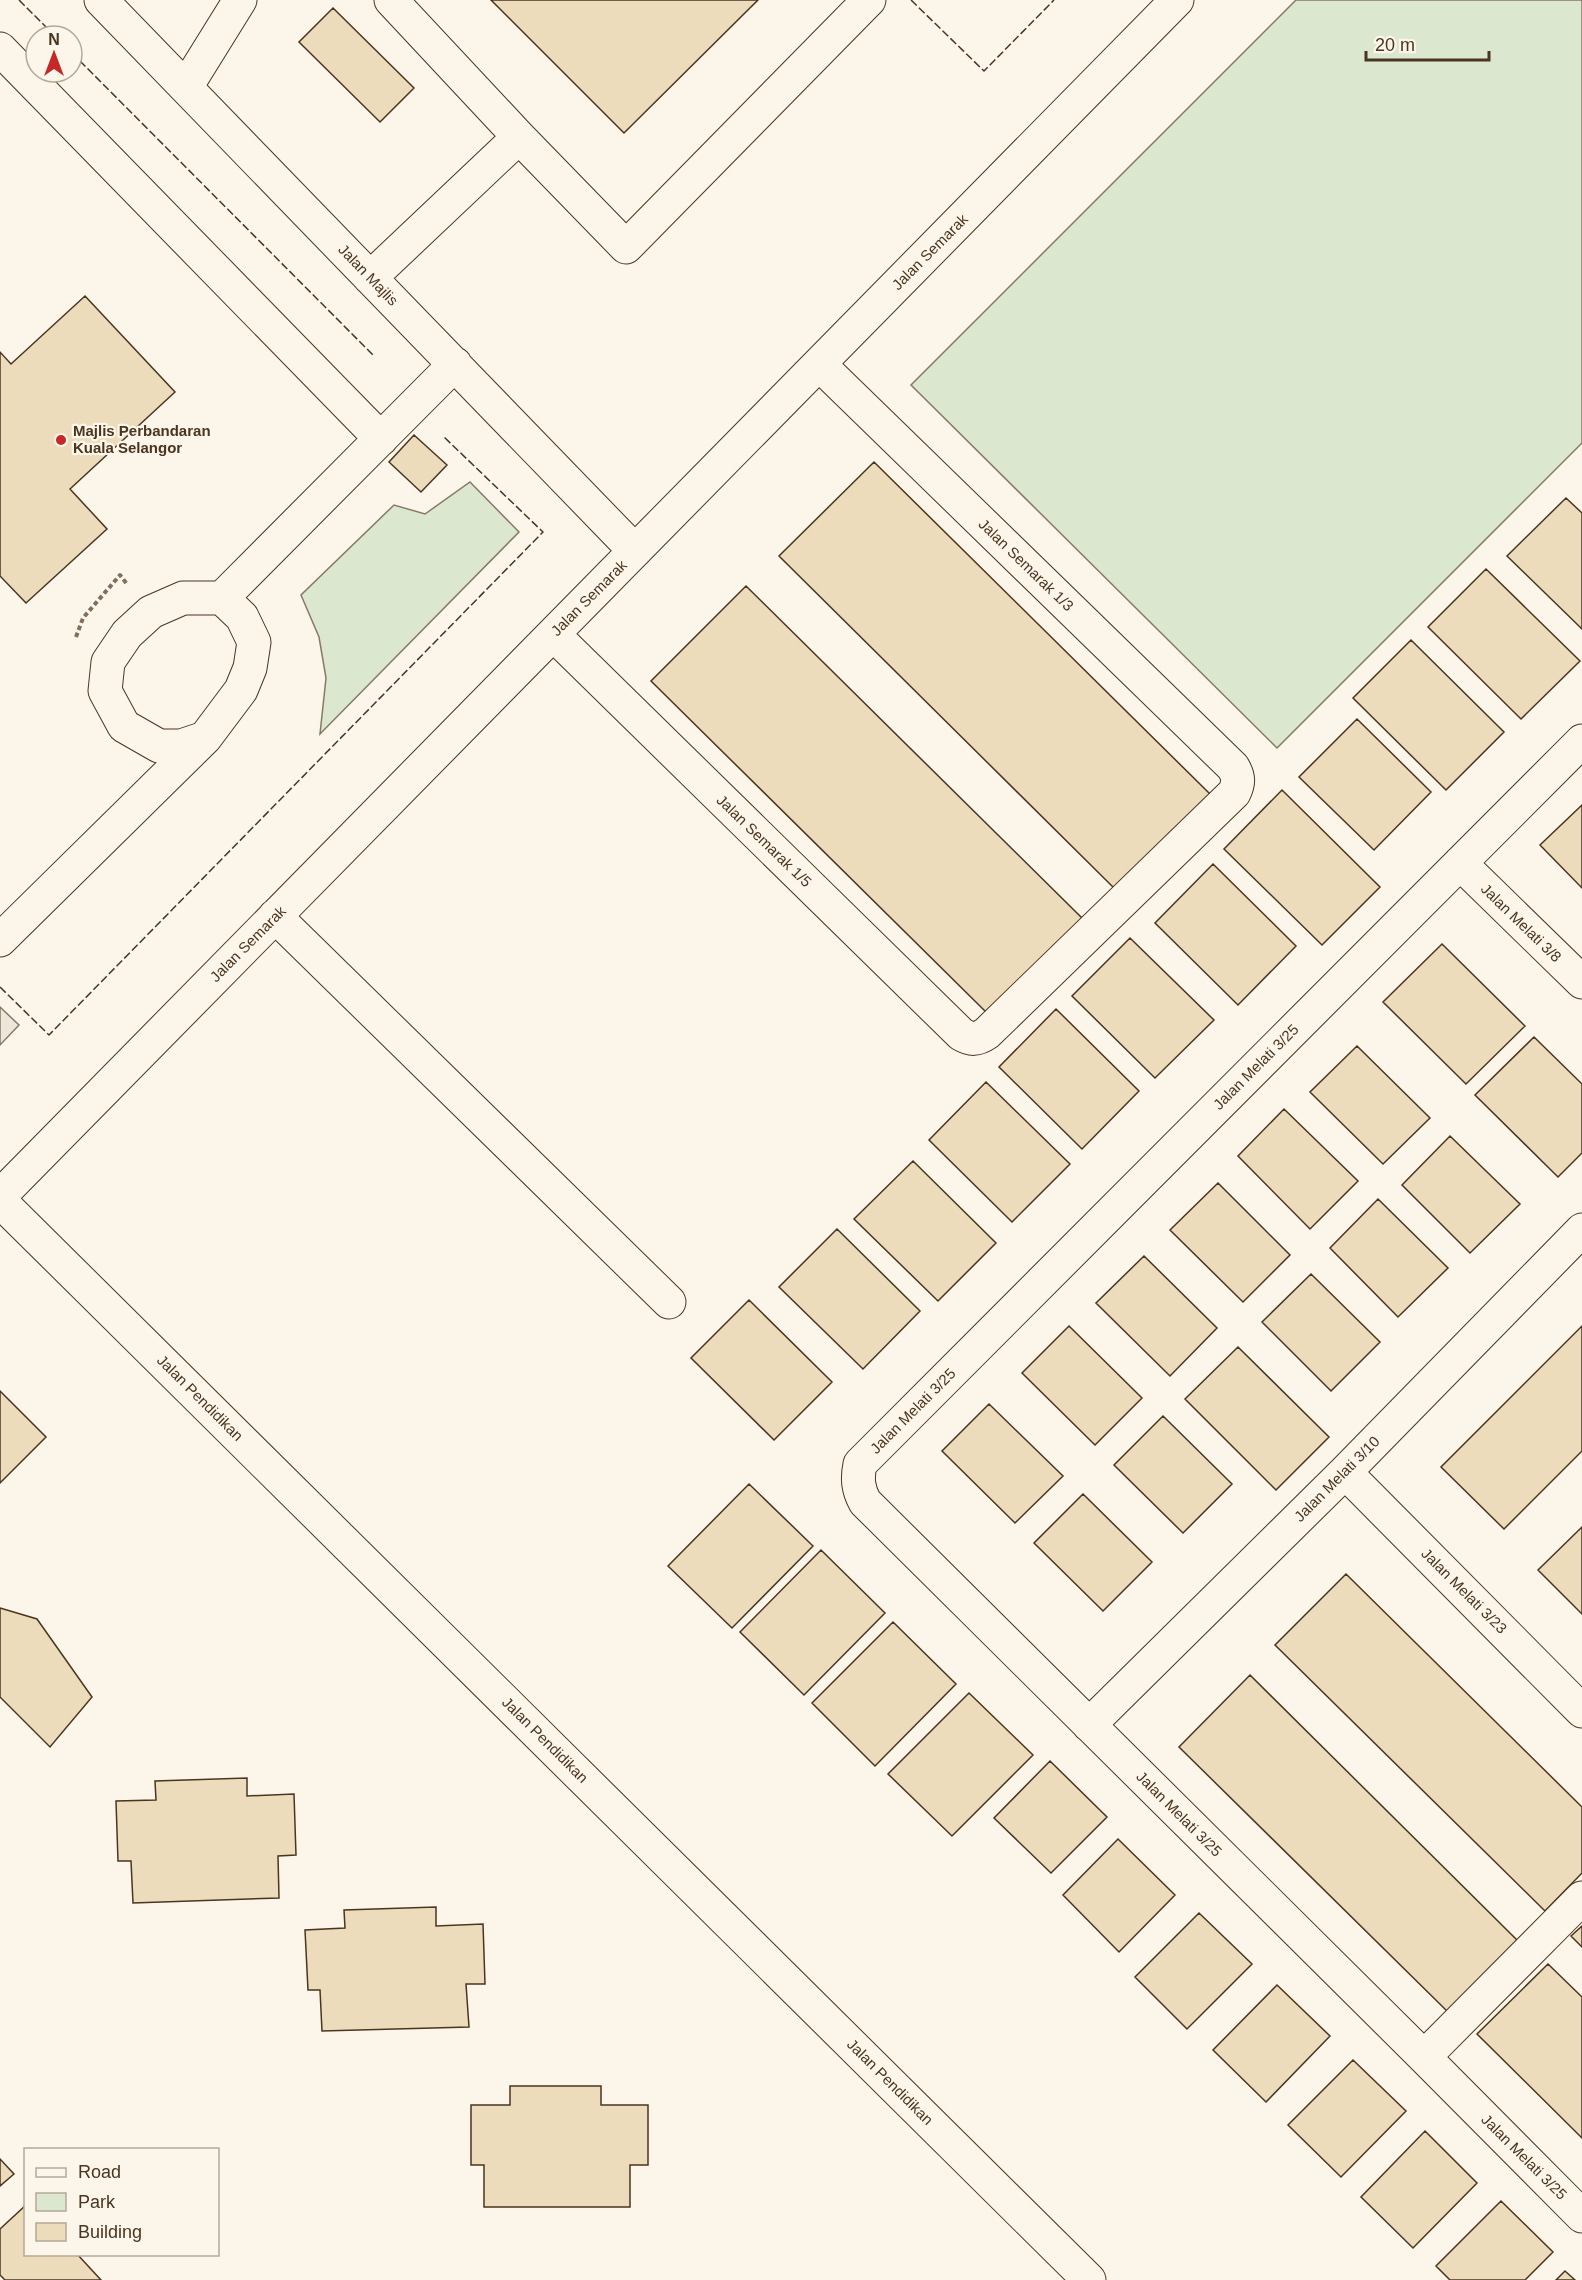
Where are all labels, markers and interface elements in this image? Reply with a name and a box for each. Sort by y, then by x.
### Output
north arrow [24,24,84,84]
scale bar [1366,24,1489,62]
text: N [48,31,60,48]
text: 20 m [1375,35,1415,55]
street label: Jalan Semarak [888,210,971,293]
street label: Jalan Majlis [335,241,402,309]
place label: Majlis Perbandaran Kuala Selangor [73,422,211,456]
marker: Majlis Perbandaran Kuala Selangor [54,433,68,447]
street label: Jalan Semarak 1/3 [975,515,1077,614]
street label: Jalan Semarak [547,556,630,639]
street label: Jalan Semarak 1/5 [713,791,815,890]
street label: Jalan Melati 3/8 [1478,880,1565,965]
street label: Jalan Semarak [206,902,289,985]
street label: Jalan Melati 3/25 [1210,1021,1302,1113]
street label: Jalan Pendidikan [154,1351,247,1444]
street label: Jalan Melati 3/25 [867,1365,959,1457]
street label: Jalan Melati 3/10 [1291,1433,1383,1525]
street label: Jalan Melati 3/23 [1418,1545,1510,1637]
street label: Jalan Pendidikan [499,1693,592,1786]
street label: Jalan Melati 3/25 [1133,1768,1225,1860]
street label: Jalan Pendidikan [844,2035,937,2128]
street label: Jalan Melati 3/25 [1478,2111,1570,2203]
legend [24,2148,219,2256]
text: Road [78,2162,121,2182]
text: Park [78,2192,116,2212]
text: Building [78,2222,142,2242]

